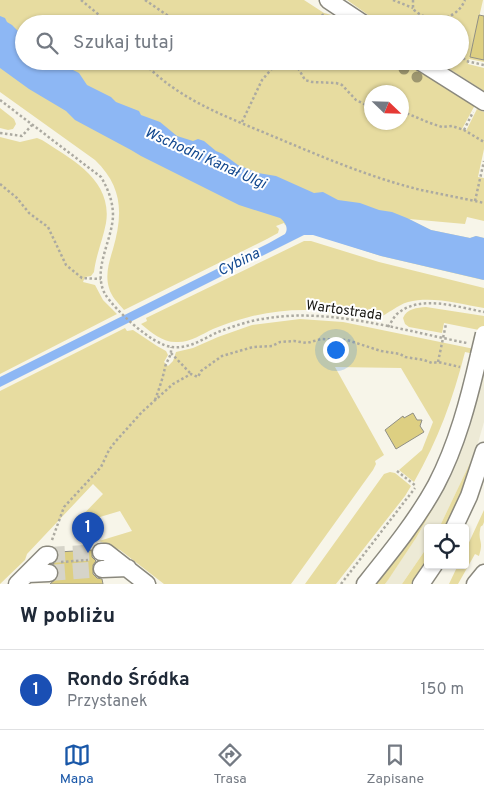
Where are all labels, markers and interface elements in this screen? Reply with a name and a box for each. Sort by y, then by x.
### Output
search box [15,15,469,70]
icon: search [33,29,61,57]
text: Szukaj tutaj [73,31,174,55]
north arrow [364,85,409,130]
water label: Wschodni Kanał Ulgi [141,124,270,195]
water label: Cybina [215,245,263,281]
street label: Wartostrada [305,297,383,325]
your location [323,337,349,363]
pin: 1 [72,512,104,553]
map controls [424,524,469,569]
button: locate [424,524,469,569]
text: W pobliżu [20,603,115,630]
text: Rondo Śródka [67,668,190,692]
text: 1 [33,680,39,700]
text: 150 m [421,680,464,700]
text: Przystanek [67,692,147,712]
tab: Mapa [60,741,94,788]
tab: Trasa [213,741,247,788]
tab: Zapisane [366,741,424,788]

